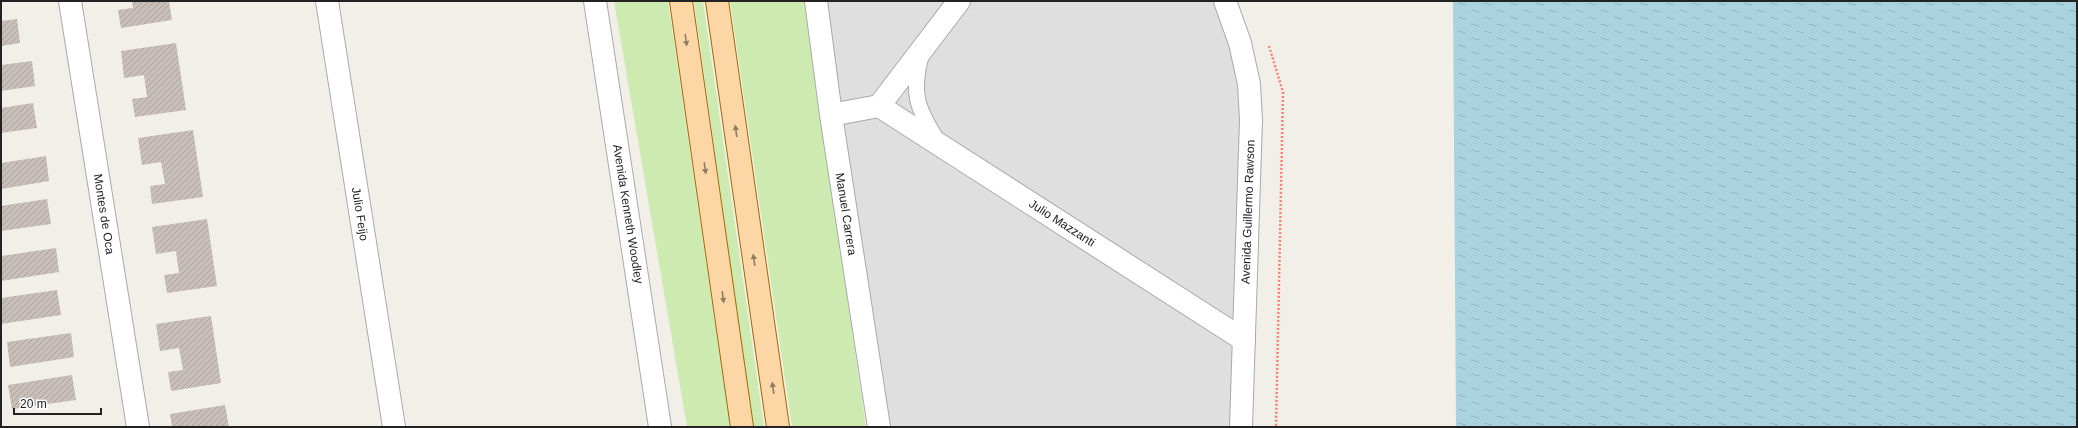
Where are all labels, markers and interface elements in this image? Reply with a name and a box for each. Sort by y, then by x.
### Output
one-way arrow [683,34,689,46]
one-way arrow [733,125,739,137]
street label: Avenida Guillermo Rawson [1238,140,1258,284]
street label: Avenida Kenneth Woodley [610,143,646,285]
one-way arrow [702,162,708,174]
street label: Manuel Carrera [833,172,859,257]
street label: Montes de Oca [91,173,117,256]
street label: Julio Feijo [349,186,371,242]
street label: Julio Mazzanti [1026,196,1098,250]
one-way arrow [751,254,757,266]
one-way arrow [720,291,726,303]
one-way arrow [770,382,776,394]
scale bar [14,390,101,416]
text: 20 m [20,397,47,411]

